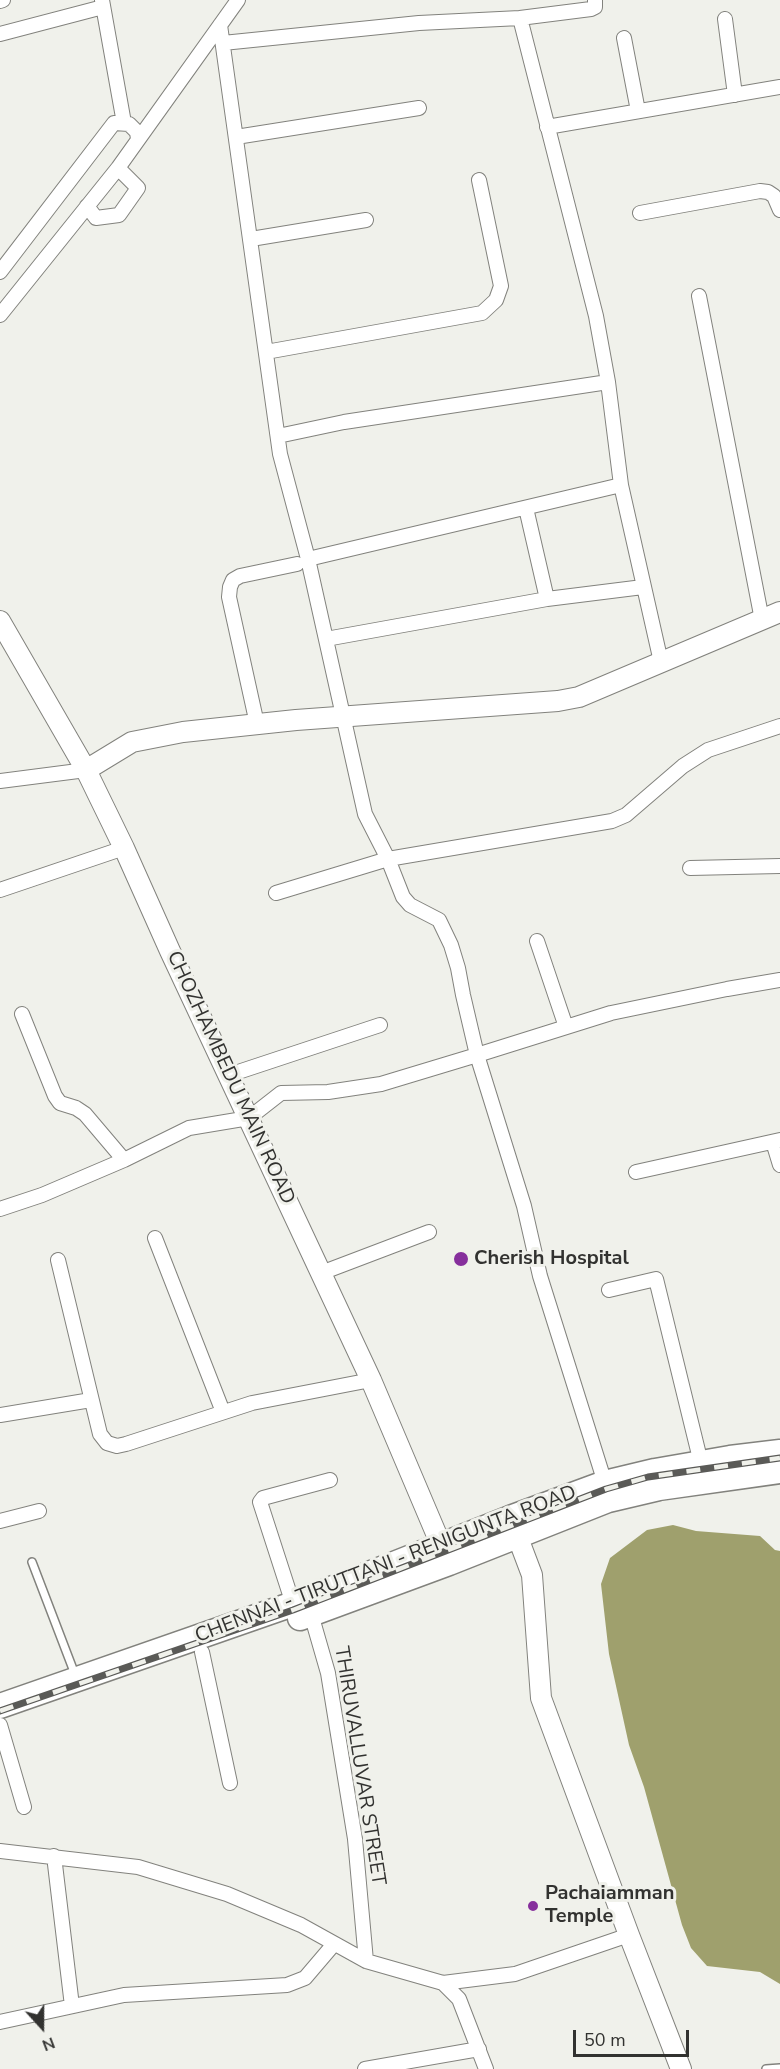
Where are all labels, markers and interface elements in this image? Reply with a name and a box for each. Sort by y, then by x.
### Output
street label: CHOZHAMBEDU MAIN ROAD [161,948,299,1208]
place label: Cherish Hospital [474,1247,629,1271]
marker: Cherish Hospital [452,1250,470,1268]
street label: CHENNAI - TIRUTTANI - RENIGUNTA ROAD [192,1481,580,1649]
street label: THIRUVALLUVAR STREET [328,1645,390,1887]
place label: Pachaiamman Temple [545,1882,674,1929]
marker: Pachaiamman Temple [526,1899,540,1913]
north arrow [12,1997,72,2057]
scale bar [576,2018,692,2056]
text: 50 m [584,2028,626,2052]
text: N [39,2031,58,2056]

